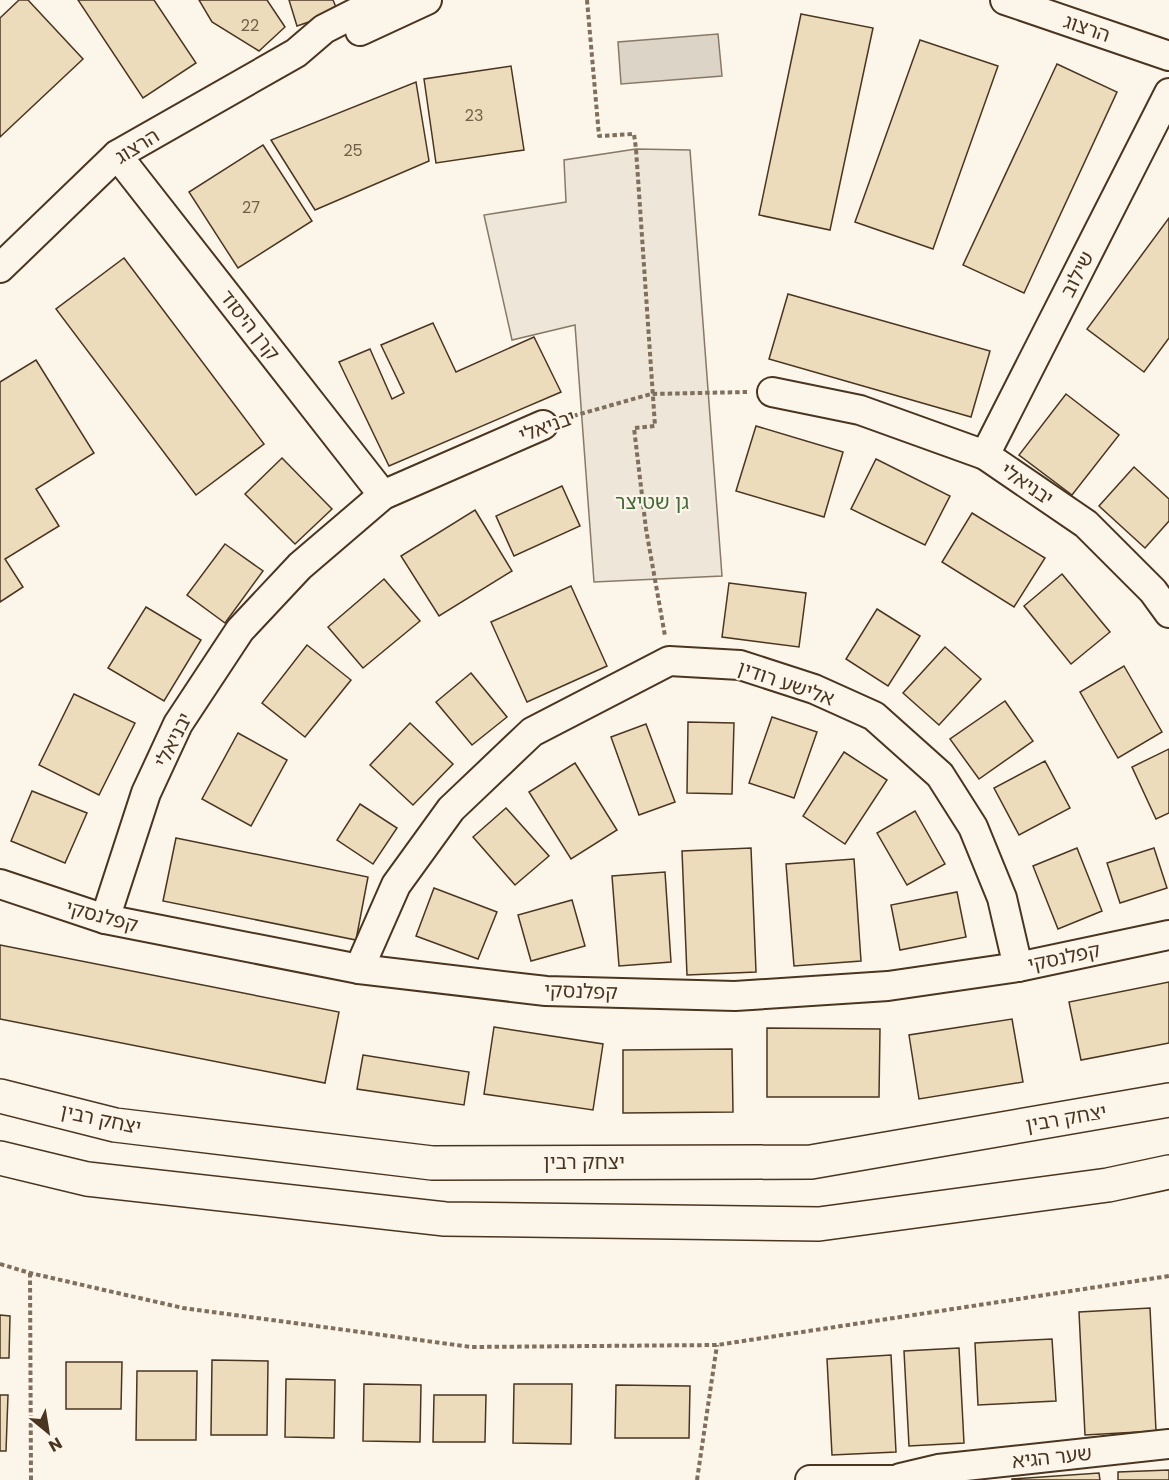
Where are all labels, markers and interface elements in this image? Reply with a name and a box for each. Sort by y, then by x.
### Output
street label: הרצוג [1060,7,1114,49]
house number: 22 [241,14,259,37]
house number: 23 [465,104,483,127]
street label: הרצוג [109,122,165,170]
house number: 25 [343,139,363,162]
house number: 27 [242,196,260,219]
street label: שילוב [1054,246,1100,302]
street label: קרן היסוד [213,284,287,366]
street label: יבניאלי [515,403,579,449]
street label: יבניאלי [995,456,1059,512]
park label: גן שטיצר [615,488,690,516]
street label: אלישע רודין [734,653,838,713]
street label: יבניאלי [147,708,199,772]
street label: קפלנסקי [63,893,141,939]
street label: קפלנסקי [1025,936,1103,978]
street label: קפלנסקי [544,976,618,1006]
street label: יצחק רבין [58,1097,144,1141]
street label: יצחק רבין [1023,1097,1109,1139]
street label: יצחק רבין [543,1148,625,1176]
north arrow [18,1402,78,1462]
text: N [44,1432,66,1458]
street label: שער הגיא [1011,1439,1093,1475]

